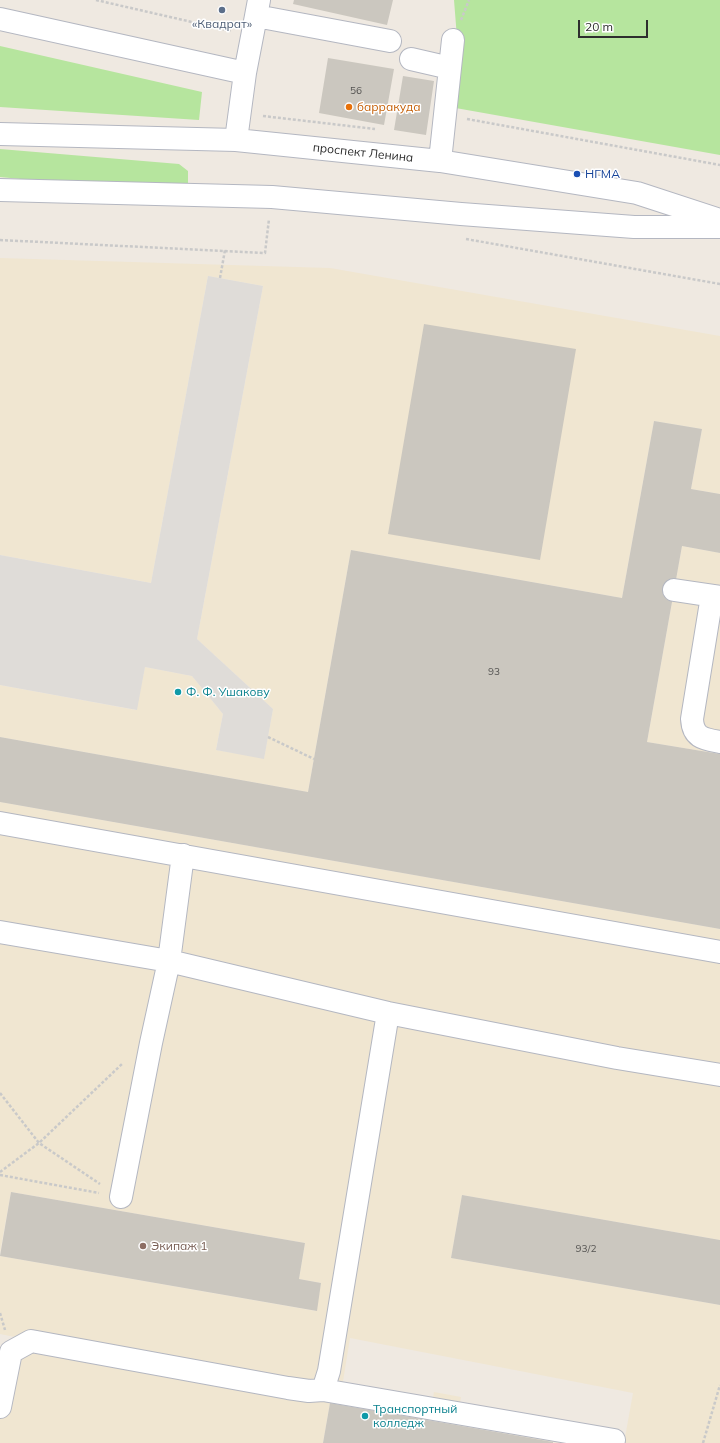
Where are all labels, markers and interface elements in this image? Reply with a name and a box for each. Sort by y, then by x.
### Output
marker: «Квадрат» [217,5,227,15]
scale bar [580,12,650,38]
place label: «Квадрат» [192,17,252,31]
text: 20 m [585,19,613,34]
house number: 56 [350,85,362,97]
place label: барракуда [357,100,421,114]
marker: барракуда [344,102,354,112]
street label: проспект Ленина [312,141,414,165]
place label: НГМА [585,167,620,181]
marker: НГМА [572,169,582,179]
house number: 93 [488,666,500,678]
place label: Ф. Ф. Ушакову [186,685,270,699]
marker: Ф. Ф. Ушакову [173,687,183,697]
place label: Экипаж 1 [151,1239,207,1253]
marker: Экипаж 1 [138,1241,148,1251]
house number: 93/2 [576,1243,596,1255]
place label: Транспортный колледж [373,1402,457,1430]
marker: Транспортный колледж [360,1411,370,1421]

